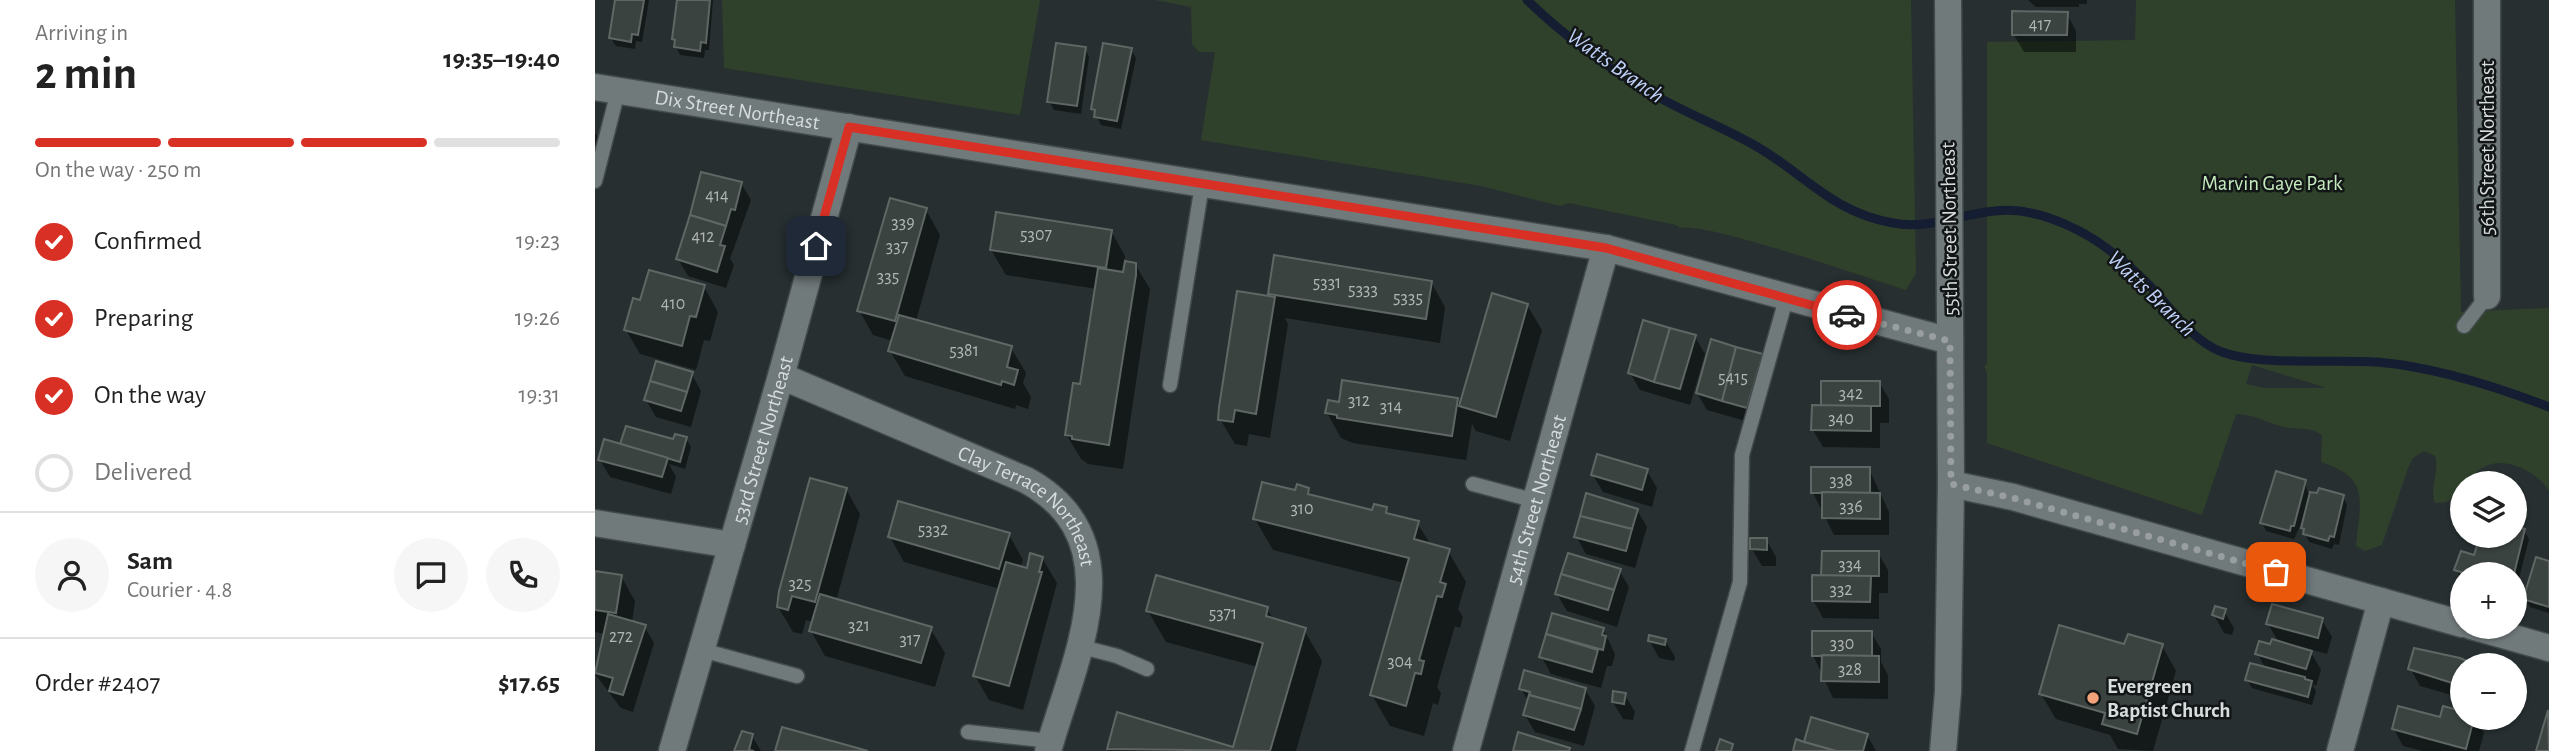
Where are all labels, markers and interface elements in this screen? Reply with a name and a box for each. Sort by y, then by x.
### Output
house number: 417 [2029,16,2051,34]
text: Arriving in [35,22,128,45]
water label: Watts Branch [1562,25,1668,108]
text: 19:35–19:40 [443,46,560,72]
text: 2 min [35,51,137,97]
street label: 56th Street Northeast [2477,60,2498,235]
street label: Dix Street Northeast [653,87,821,134]
street label: 55th Street Northeast [1937,142,1962,316]
text: On the way · 250 m [35,159,202,182]
park label: Marvin Gaye Park [2201,173,2343,194]
house number: 414 [705,187,729,205]
house number: 339 [891,214,915,232]
pin [786,216,846,276]
icon: check [35,223,73,261]
house number: 5307 [1020,226,1052,244]
icon: home [797,227,835,265]
text: Confirmed [94,228,202,254]
house number: 412 [691,228,715,246]
text: 19:23 [516,230,560,253]
house number: 337 [886,238,908,256]
water label: Watts Branch [2102,247,2199,341]
house number: 335 [877,268,899,286]
house number: 5331 [1313,274,1341,292]
courier [1812,280,1882,350]
house number: 5333 [1348,281,1378,299]
house number: 5335 [1393,289,1423,307]
house number: 410 [661,295,685,313]
icon: car [1828,296,1866,334]
icon: check [35,300,73,338]
text: Preparing [94,305,193,331]
text: 19:26 [515,307,560,330]
house number: 5381 [949,342,979,360]
street label: 53rd Street Northeast [729,353,797,526]
house number: 5415 [1718,369,1748,387]
icon: check [35,377,73,415]
text: On the way [94,382,206,408]
text: 19:31 [519,384,560,407]
house number: 342 [1839,385,1863,403]
house number: 312 [1348,392,1370,410]
house number: 314 [1380,398,1402,416]
house number: 340 [1828,410,1854,428]
street label: 54th Street Northeast [1503,412,1570,587]
street label: Clay Terrace Northeast [955,442,1098,568]
text: Delivered [94,459,192,485]
map controls [2450,471,2527,730]
button: layers [2450,471,2527,548]
house number: 338 [1829,472,1853,490]
house number: 336 [1839,498,1863,516]
house number: 310 [1290,500,1314,518]
house number: 5332 [918,521,948,539]
button: person [35,538,109,612]
button: chat [394,538,468,612]
button: phone [486,538,560,612]
pin [2246,542,2306,602]
text: Sam [127,548,173,574]
icon: bag [2257,553,2295,591]
house number: 334 [1838,556,1862,574]
button: + [2450,562,2527,639]
house number: 325 [788,575,812,593]
text: Courier · 4.8 [127,579,232,602]
house number: 332 [1829,581,1853,599]
house number: 5371 [1209,605,1237,623]
house number: 321 [848,617,870,635]
house number: 272 [609,628,633,646]
house number: 317 [899,631,921,649]
house number: 330 [1830,635,1854,653]
house number: 304 [1387,653,1413,671]
button: − [2450,653,2527,730]
house number: 328 [1838,661,1862,679]
text: Order #2407 [35,670,160,696]
text: $17.65 [498,670,560,696]
place label: Evergreen Baptist Church [2107,676,2231,721]
marker: Evergreen Baptist Church [2085,690,2101,706]

